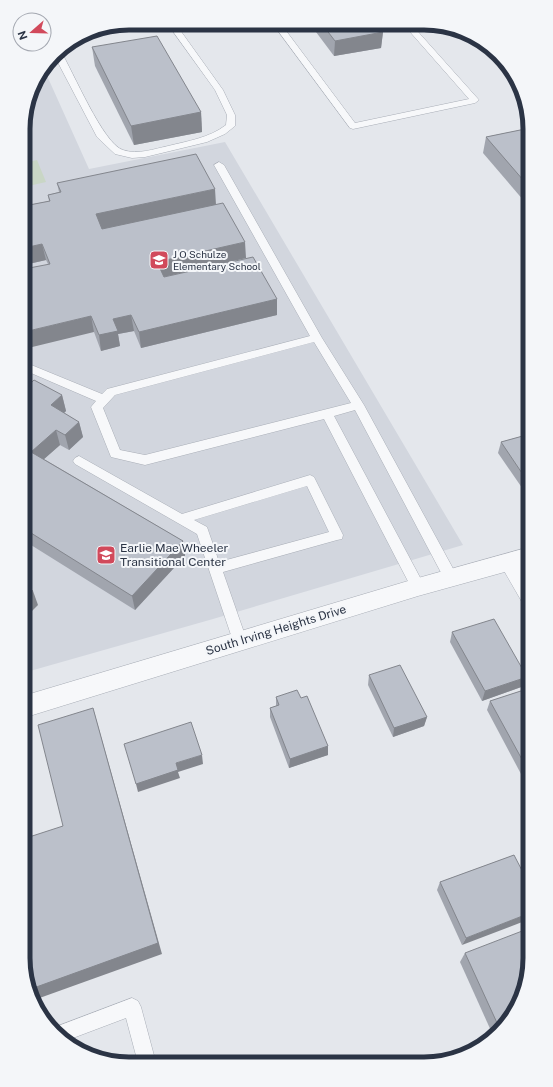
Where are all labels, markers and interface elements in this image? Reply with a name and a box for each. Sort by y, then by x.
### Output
north arrow [12,12,52,52]
text: N [15,29,30,42]
place label: J O Schulze Elementary School [173,248,261,272]
school or university icon: J O Schulze Elementary School [148,249,170,271]
place label: Earlie Mae Wheeler Transitional Center [120,541,229,569]
school or university icon: Earlie Mae Wheeler Transitional Center [95,544,117,566]
street label: South Irving Heights Drive [204,602,348,658]

